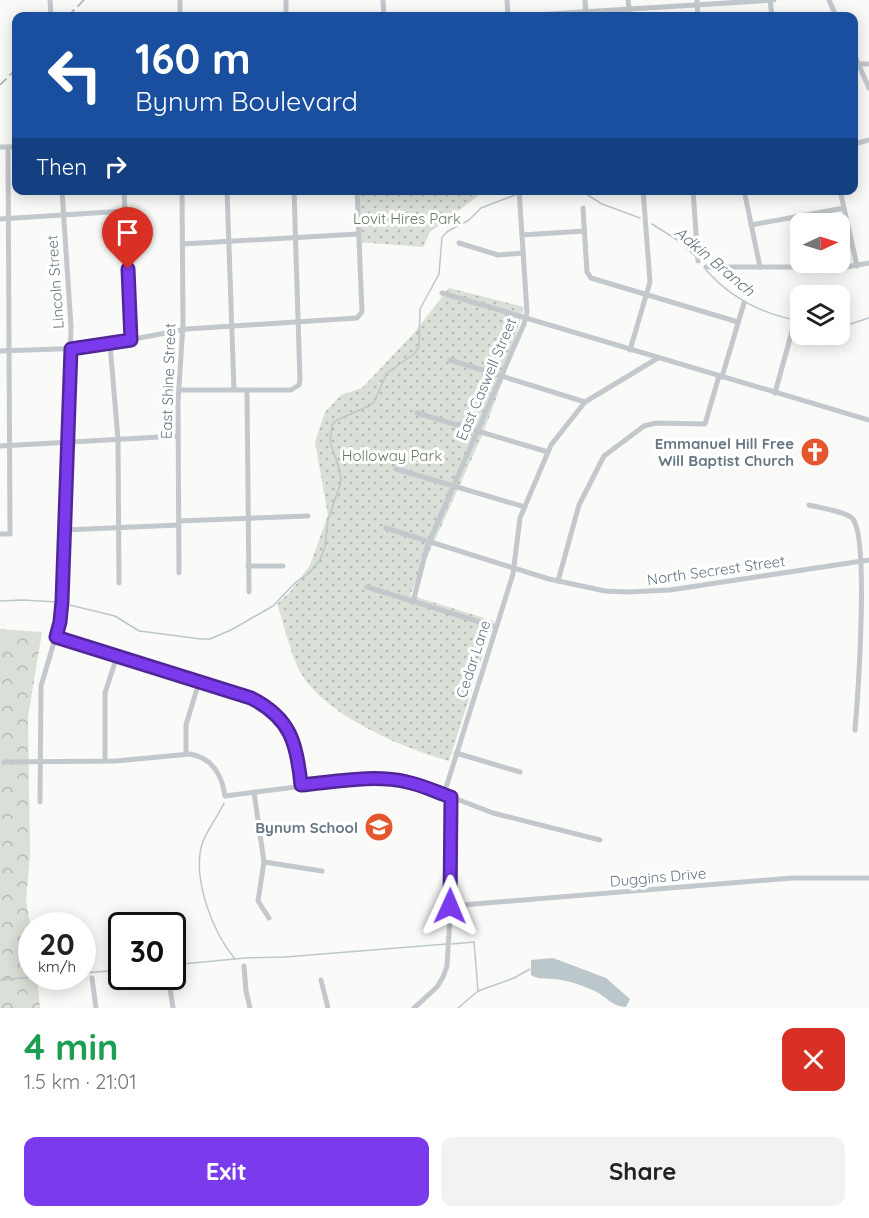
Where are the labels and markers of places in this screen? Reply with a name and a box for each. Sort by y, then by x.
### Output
pin [102,207,153,269]
place label: Emmanuel Hill Free Will Baptist Church [655,434,794,470]
church icon: Emmanuel Hill Free Will Baptist Church [799,436,831,468]
school or university icon: Bynum School [363,811,395,843]
place label: Bynum School [255,818,358,837]

